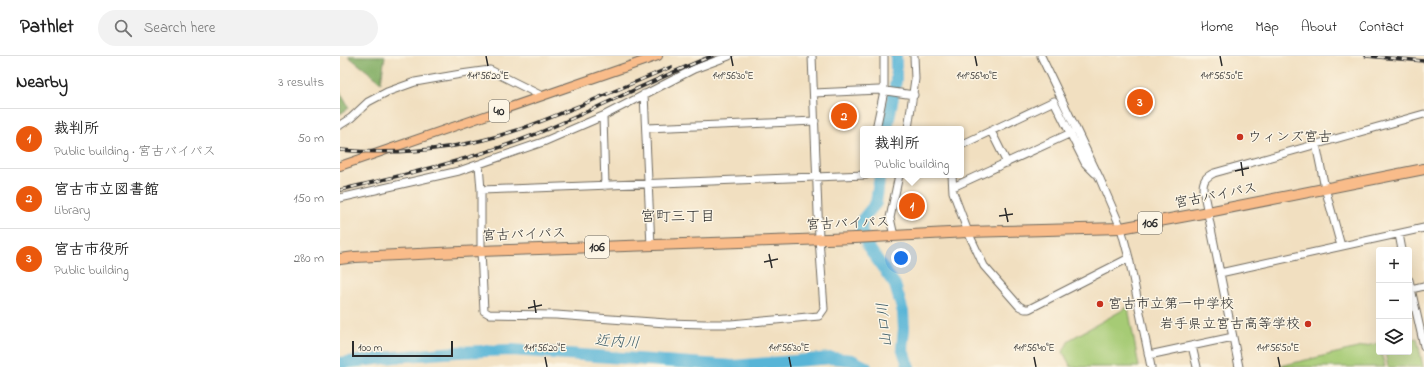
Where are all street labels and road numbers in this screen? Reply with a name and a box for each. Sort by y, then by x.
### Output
road number: 40 [489,100,509,122]
street label: 宮古バイパス [1173,178,1259,214]
street label: 宮古バイパス [806,212,890,236]
road number: 106 [1138,212,1162,234]
street label: 宮古バイパス [482,223,566,247]
road number: 106 [585,236,609,258]

